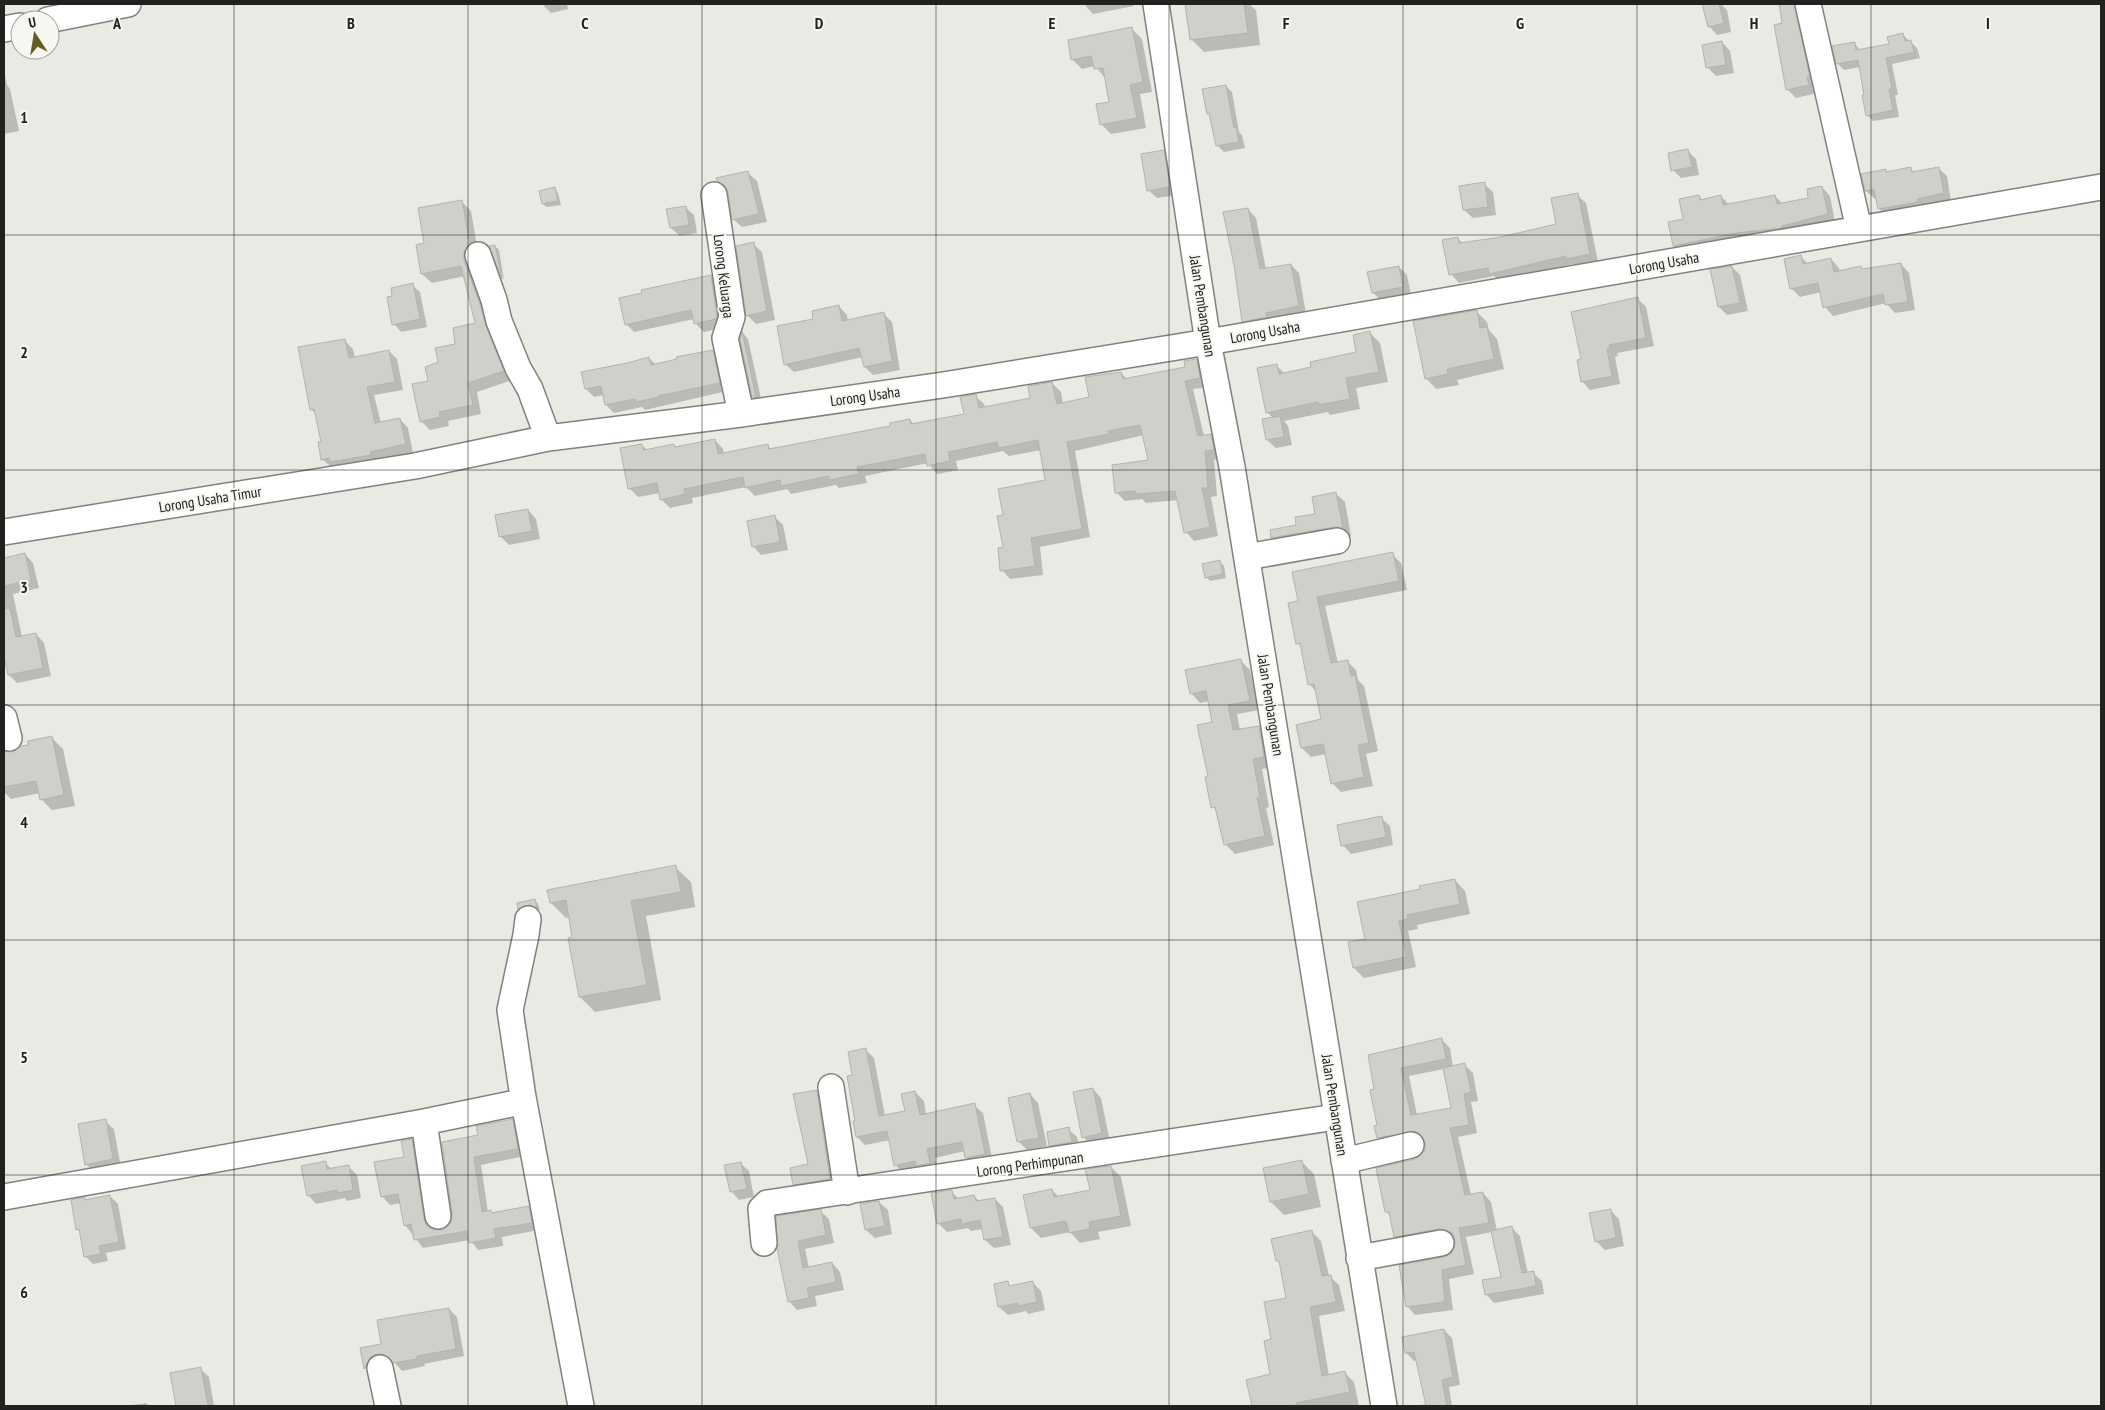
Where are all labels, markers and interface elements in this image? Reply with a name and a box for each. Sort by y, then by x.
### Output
north arrow [10,10,60,60]
text: U [27,13,38,32]
text: A [112,13,122,33]
text: B [347,13,355,33]
text: C [581,13,589,33]
text: D [815,13,824,33]
text: E [1049,13,1056,33]
text: F [1283,13,1290,33]
text: G [1516,13,1524,33]
text: H [1750,13,1758,33]
text: I [1986,13,1990,33]
text: 1 [20,107,28,127]
street label: Lorong Keluarga [709,233,739,319]
street label: Lorong Usaha [1628,248,1700,278]
street label: Jalan Pembangunan [1185,253,1220,358]
street label: Lorong Usaha [1229,317,1301,347]
text: 2 [20,342,28,362]
street label: Lorong Usaha [829,382,901,410]
street label: Lorong Usaha Timur [157,481,263,516]
text: 3 [20,577,28,597]
street label: Jalan Pembangunan [1253,652,1288,757]
text: 4 [20,812,28,832]
text: 5 [20,1047,28,1067]
street label: Jalan Pembangunan [1317,1052,1352,1157]
street label: Lorong Perhimpunan [976,1147,1084,1181]
text: 6 [20,1282,28,1302]

